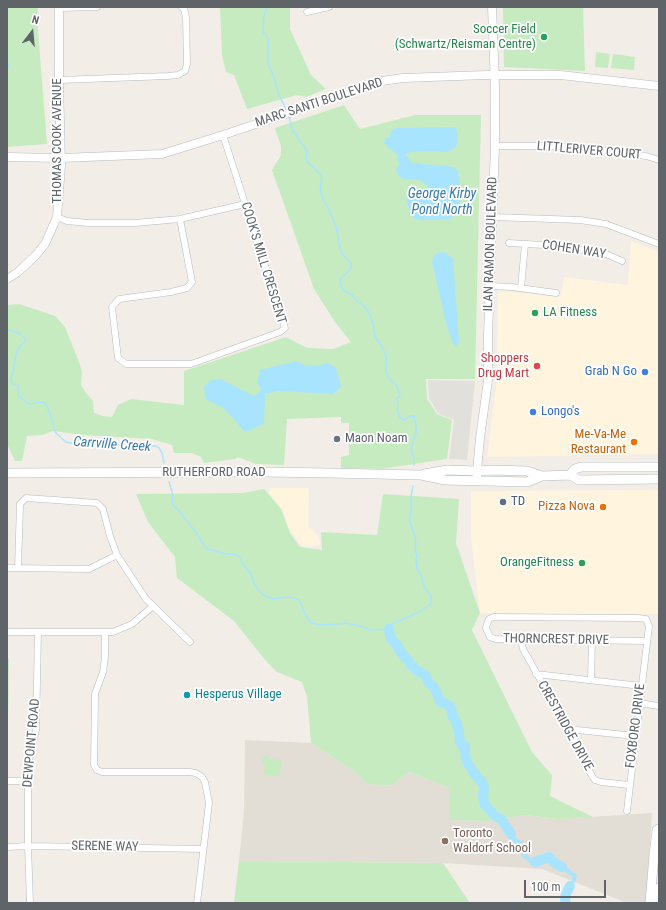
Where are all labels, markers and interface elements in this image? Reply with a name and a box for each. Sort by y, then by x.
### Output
north arrow [12,12,52,52]
text: N [30,13,40,27]
place label: Soccer Field (Schwartz/Reisman Centre) [395,22,536,53]
marker: Soccer Field (Schwartz/Reisman Centre) [539,32,549,42]
street label: MARC SANTI BOULEVARD [253,75,385,131]
street label: THOMAS COOK AVENUE [50,78,66,204]
street label: LITTLERIVER COURT [536,139,642,163]
street label: ILAN RAMON BOULEVARD [481,176,501,312]
water label: George Kirby Pond North [408,186,476,218]
street label: COOK'S MILL CRESCENT [237,200,289,326]
street label: COHEN WAY [541,237,607,263]
place label: LA Fitness [543,305,597,321]
marker: LA Fitness [530,308,540,318]
place label: Shoppers Drug Mart [478,351,529,382]
marker: Shoppers Drug Mart [532,361,542,371]
place label: Grab N Go [585,364,637,380]
marker: Grab N Go [640,367,650,377]
place label: Longo's [541,404,580,420]
marker: Longo's [528,407,538,417]
place label: Me-Va-Me Restaurant [571,427,626,458]
place label: Maon Noam [345,431,407,447]
water label: Carrville Creek [73,434,151,456]
marker: Maon Noam [332,434,342,444]
marker: Me-Va-Me Restaurant [629,437,639,447]
street label: RUTHERFORD ROAD [162,465,266,481]
place label: TD [511,494,525,510]
marker: TD [498,497,508,507]
place label: Pizza Nova [538,499,595,515]
marker: Pizza Nova [598,502,608,512]
place label: OrangeFitness [500,555,574,571]
marker: OrangeFitness [577,558,587,568]
street label: THORNCREST DRIVE [503,631,609,649]
street label: CRESTRIDGE DRIVE [534,678,596,774]
street label: FOXBORO DRIVE [623,683,649,769]
place label: Hesperus Village [195,687,282,703]
marker: Hesperus Village [182,690,192,700]
street label: DEWPOINT ROAD [20,698,44,788]
place label: Toronto Waldorf School [453,826,531,857]
marker: Toronto Waldorf School [440,836,450,846]
street label: SERENE WAY [71,839,139,855]
scale bar [526,872,608,898]
text: 100 m [531,880,561,894]

